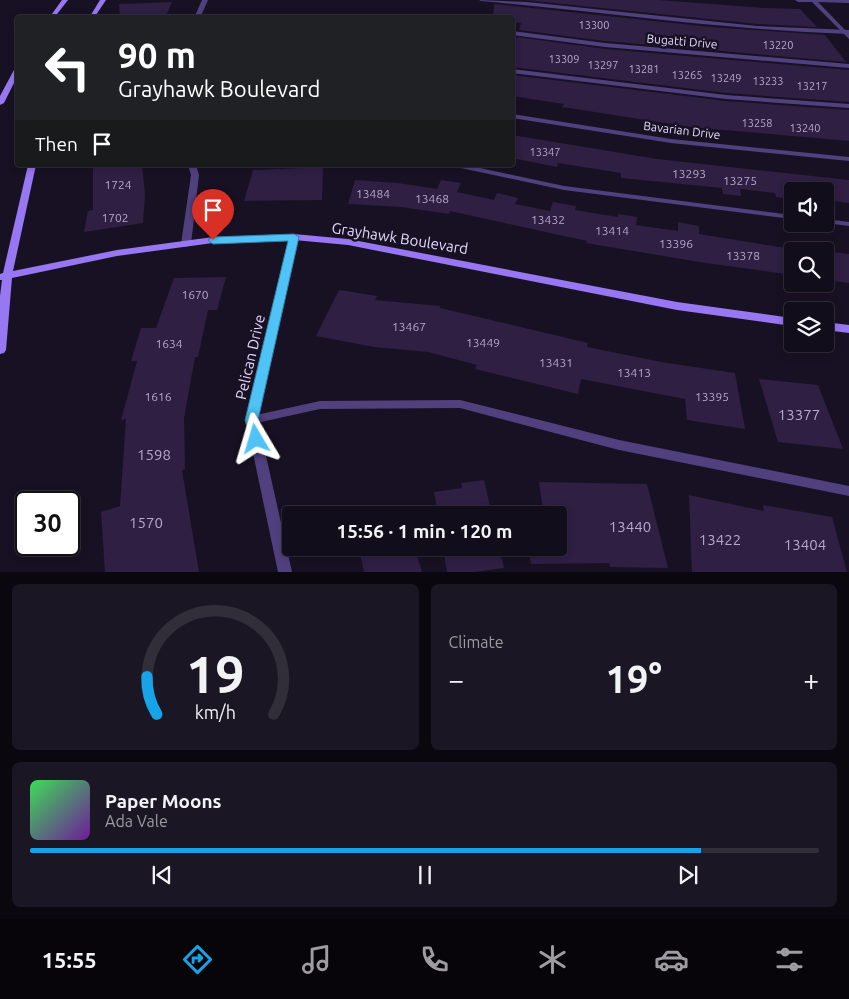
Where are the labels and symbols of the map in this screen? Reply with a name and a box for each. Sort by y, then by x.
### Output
house number: 13300 [578,19,610,31]
street label: Bugatti Drive [646,31,718,51]
house number: 13220 [762,39,794,51]
house number: 13309 [548,53,580,65]
house number: 13297 [587,59,619,71]
house number: 13281 [628,63,660,75]
house number: 13265 [671,69,703,81]
house number: 13249 [710,72,742,84]
house number: 13233 [752,75,784,87]
house number: 13217 [796,80,828,92]
house number: 13258 [741,117,773,129]
street label: Bavarian Drive [643,119,721,141]
house number: 13240 [789,122,821,134]
house number: 13347 [529,146,561,158]
house number: 13293 [672,167,706,180]
house number: 13275 [723,174,757,187]
house number: 1724 [104,178,132,191]
house number: 13484 [356,187,390,200]
pin [192,189,234,240]
house number: 13468 [415,192,449,205]
house number: 1702 [101,211,129,224]
house number: 13432 [531,213,565,226]
street label: Grayhawk Boulevard [331,219,469,257]
house number: 13414 [595,224,629,237]
house number: 13396 [659,237,693,250]
house number: 13378 [726,249,760,262]
house number: 1670 [181,288,209,301]
street label: Pelican Drive [232,313,268,401]
house number: 13467 [392,320,426,333]
house number: 13449 [466,336,500,349]
house number: 1634 [155,337,183,350]
house number: 13431 [539,356,573,369]
house number: 13413 [617,366,651,379]
house number: 1616 [144,390,172,403]
house number: 13395 [695,390,729,403]
house number: 13377 [778,406,820,423]
position arrow [229,412,281,464]
house number: 1598 [137,446,171,463]
speed limit sign: 30 [15,491,80,556]
house number: 1570 [129,514,163,531]
house number: 13440 [609,518,651,535]
house number: 13422 [699,531,741,548]
house number: 13404 [784,536,826,553]

